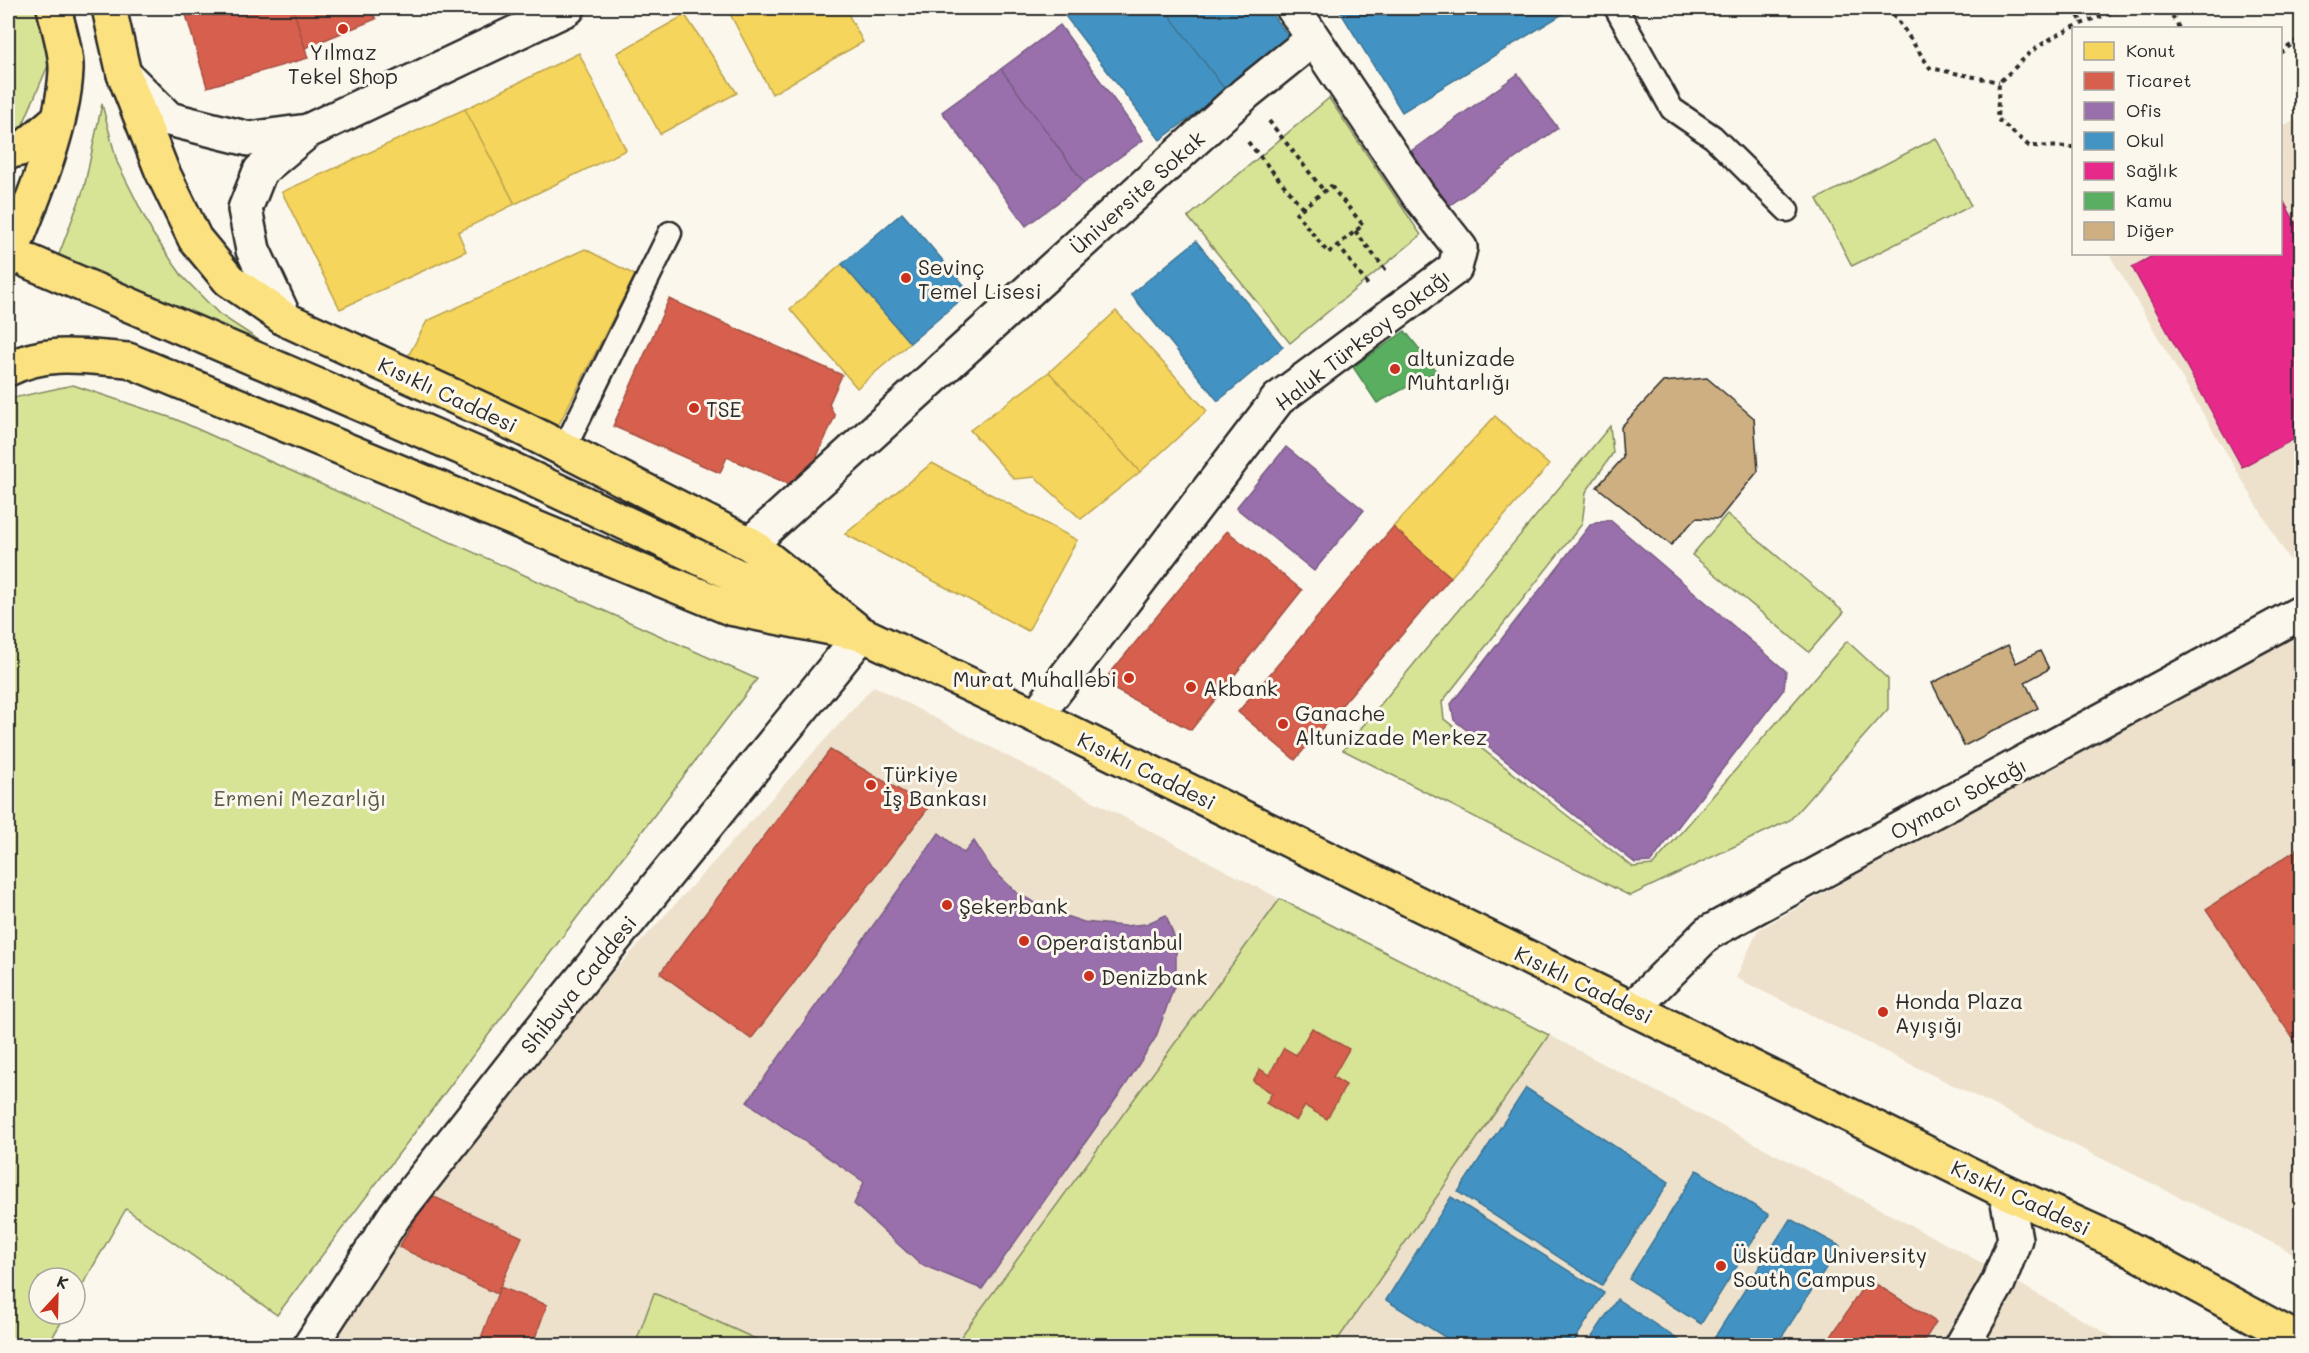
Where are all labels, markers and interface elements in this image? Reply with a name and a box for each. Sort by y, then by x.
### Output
marker: Yılmaz Tekel Shop [336,22,350,36]
legend [2072,27,2282,255]
place label: Yılmaz Tekel Shop [288,38,398,89]
text: Konut [2126,38,2175,62]
text: Ticaret [2126,68,2191,92]
text: Ofis [2126,98,2162,122]
street label: Üniversite Sokak [1064,124,1210,260]
text: Okul [2126,128,2164,152]
text: Sağlık [2126,158,2178,182]
text: Kamu [2126,188,2172,212]
text: Diğer [2126,218,2175,242]
place label: Sevinç Temel Lisesi [918,253,1042,304]
street label: Haluk Türksoy Sokağı [1269,262,1455,416]
marker: Sevinç Temel Lisesi [899,271,913,285]
place label: altunizade Muhtarlığı [1407,344,1515,395]
street label: Kısıklı Caddesi [374,350,522,438]
marker: altunizade Muhtarlığı [1388,362,1402,376]
place label: TSE [706,395,742,422]
marker: TSE [687,401,701,415]
place label: Murat Muhallebi [953,665,1117,692]
marker: Murat Muhallebi [1122,671,1136,685]
place label: Akbank [1203,674,1278,701]
marker: Akbank [1184,680,1198,694]
place label: Ganache Altunizade Merkez [1295,699,1488,750]
marker: Ganache Altunizade Merkez [1276,717,1290,731]
street label: Kısıklı Caddesi [1074,725,1220,815]
street label: Oymacı Sokağı [1885,751,2031,845]
place label: Türkiye İş Bankası [883,760,988,811]
marker: Türkiye İş Bankası [864,778,878,792]
park label: Ermeni Mezarlığı [214,784,386,811]
place label: Şekerbank [959,892,1068,919]
marker: Şekerbank [940,898,954,912]
street label: Shibuya Caddesi [514,909,642,1059]
place label: Operaistanbul [1036,928,1183,955]
marker: Operaistanbul [1017,934,1031,948]
street label: Kısıklı Caddesi [1511,939,1657,1029]
place label: Denizbank [1101,963,1207,990]
marker: Denizbank [1082,969,1096,983]
place label: Honda Plaza Ayışığı [1895,987,2023,1038]
marker: Honda Plaza Ayışığı [1876,1005,1890,1019]
street label: Kısıklı Caddesi [1947,1153,2095,1241]
place label: Üsküdar University South Campus [1733,1241,1927,1292]
marker: Üsküdar University South Campus [1714,1259,1728,1273]
north arrow [27,1266,87,1326]
text: K [54,1270,72,1293]

